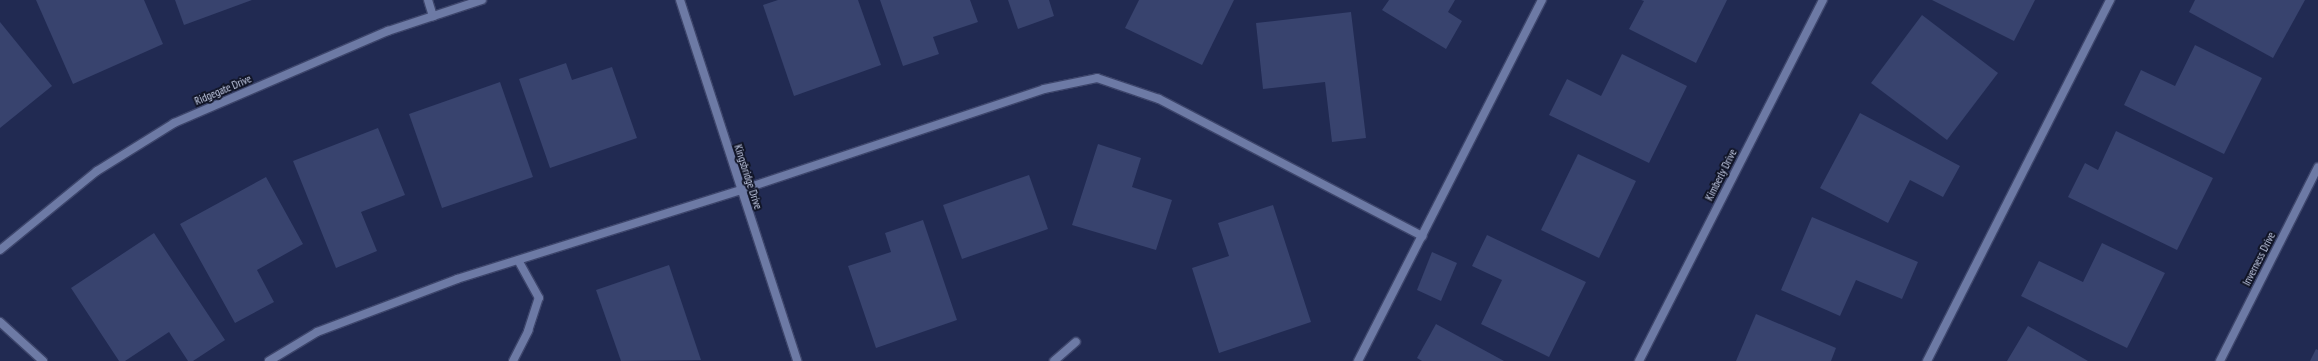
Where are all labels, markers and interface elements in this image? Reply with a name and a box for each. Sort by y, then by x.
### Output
street label: Ridgegate Drive [193,72,253,108]
street label: Kingsbridge Drive [731,143,765,211]
street label: Kimberly Drive [1702,147,1740,203]
street label: Inverness Drive [2240,230,2278,288]

